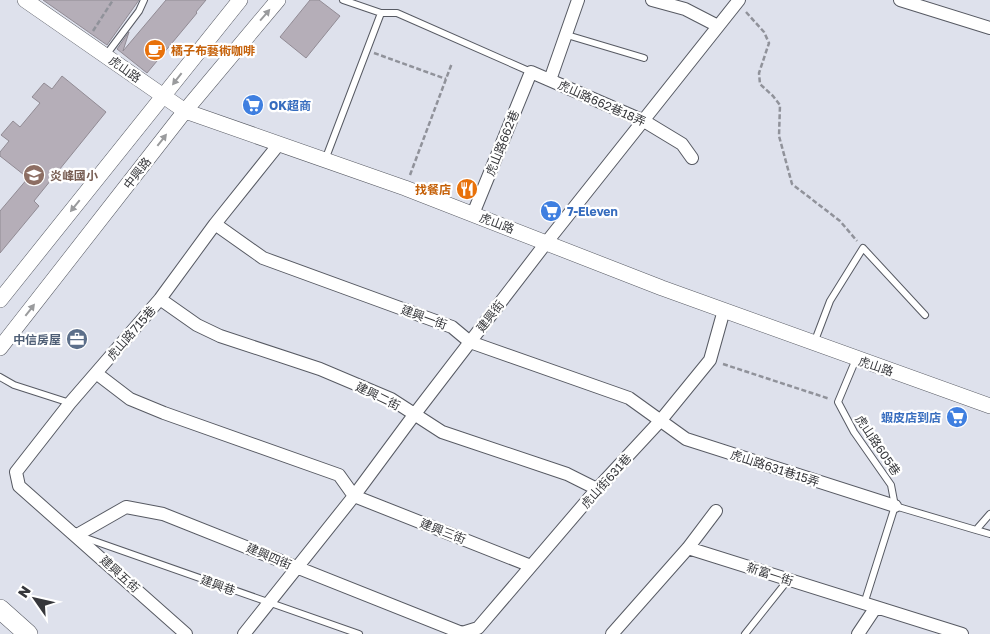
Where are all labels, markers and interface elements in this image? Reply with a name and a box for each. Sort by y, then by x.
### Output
one-way arrow [260,8,271,21]
cafe icon: 橘子布藝術咖啡 [143,38,167,62]
place label: 橘子布藝術咖啡 [171,43,255,58]
street label: 虎山路 [106,53,144,85]
one-way arrow [171,73,182,86]
street label: 虎山路662巷18弄 [556,77,648,129]
supermarket icon: OK超商 [241,93,265,117]
place label: OK超商 [269,98,311,113]
street label: 虎山路662巷 [482,108,522,178]
one-way arrow [157,134,168,147]
street label: 中興路 [120,154,154,192]
school or university icon: 炎峰國小 [22,163,46,187]
place label: 炎峰國小 [50,168,98,183]
restaurant icon: 找餐店 [455,177,479,201]
place label: 找餐店 [415,182,451,197]
one-way arrow [70,199,81,212]
supermarket icon: 7-Eleven [539,199,563,223]
place label: 7-Eleven [567,204,618,219]
street label: 虎山路 [478,210,516,236]
street label: 建興街 [473,297,507,335]
street label: 建興一街 [399,302,449,332]
one-way arrow [25,303,35,317]
street label: 虎山路715巷 [103,303,159,363]
office icon: 中信房屋 [65,327,89,351]
place label: 中信房屋 [13,332,61,347]
street label: 虎山路 [857,353,895,379]
street label: 建興二街 [353,379,403,413]
supermarket icon: 蝦皮店到店 [945,405,969,429]
place label: 蝦皮店到店 [881,410,941,425]
street label: 虎山路605巷 [852,412,904,478]
street label: 虎山路631巷15弄 [729,447,821,489]
street label: 虎山街631巷 [578,451,634,511]
street label: 建興三街 [418,515,468,547]
street label: 建興四街 [244,540,294,572]
street label: 建興五街 [97,552,143,596]
street label: 新富一街 [745,559,795,589]
street label: 建興巷 [199,572,237,598]
north arrow [10,574,60,624]
text: N [14,582,34,601]

